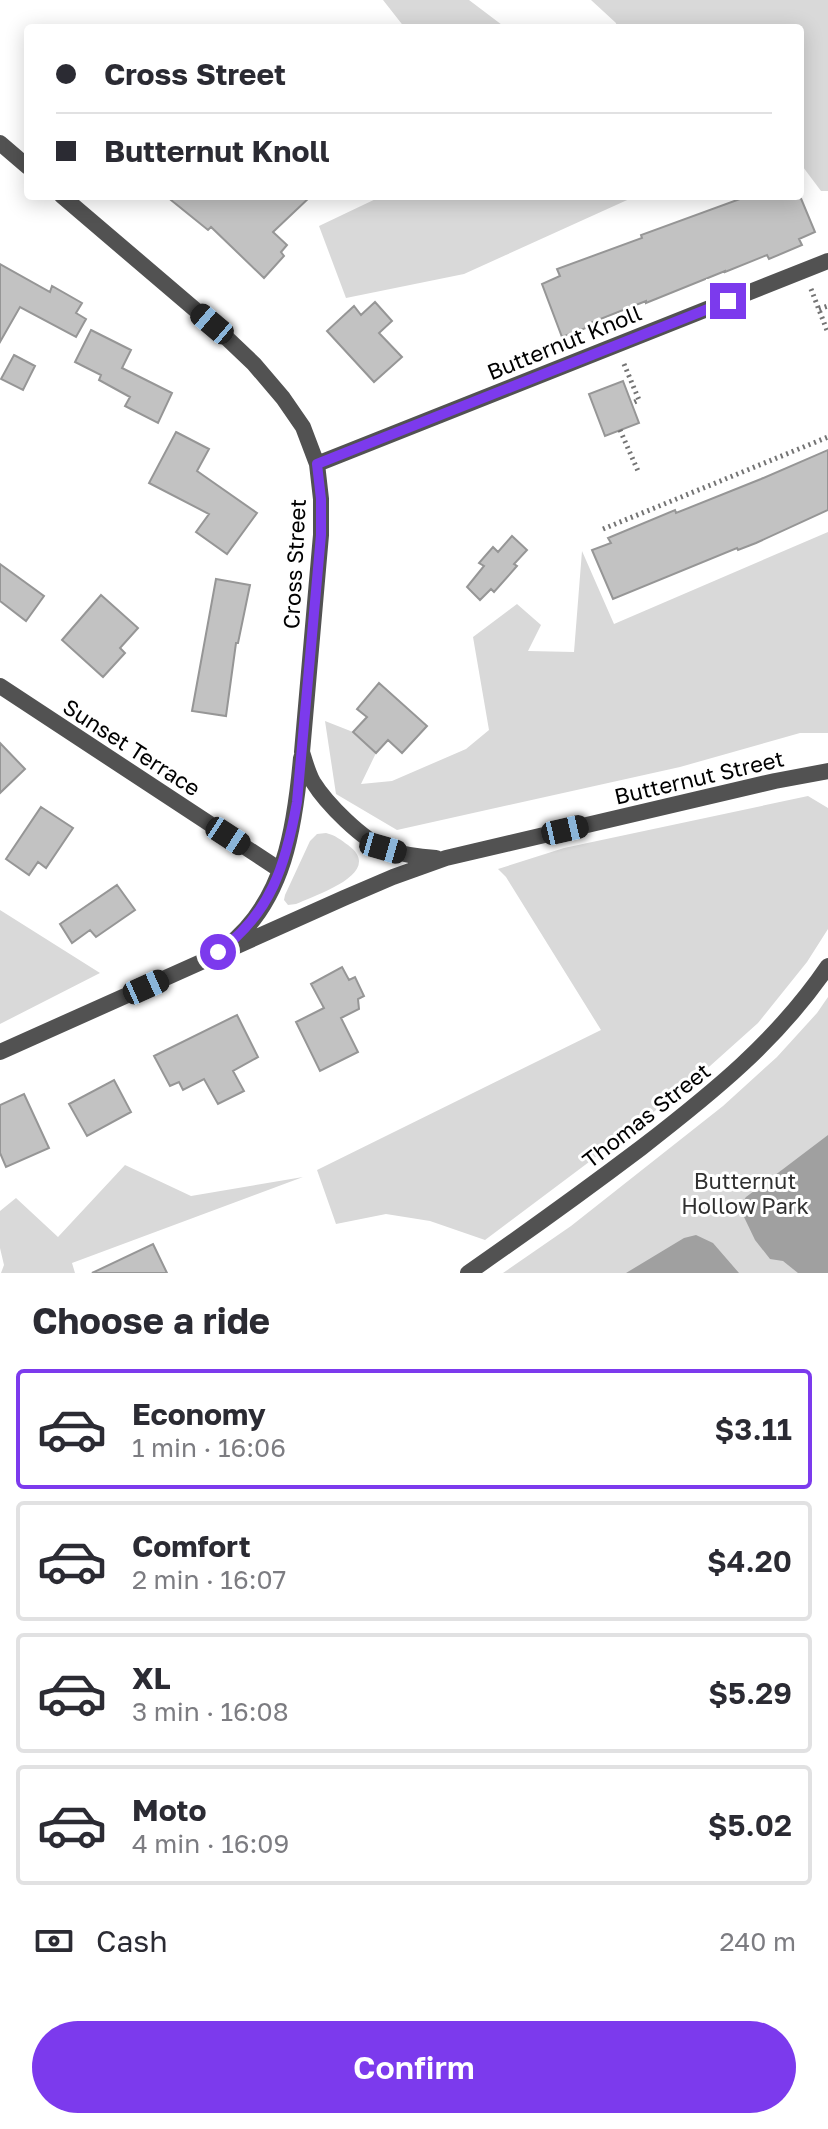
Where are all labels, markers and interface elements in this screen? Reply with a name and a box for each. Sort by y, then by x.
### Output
text: Cross Street [104,56,286,92]
text: Butternut Knoll [104,133,330,169]
route end [710,283,746,319]
car [186,299,238,349]
street label: Butternut Knoll [483,299,645,385]
street label: Cross Street [277,498,311,630]
street label: Sunset Terrace [58,693,206,801]
street label: Butternut Street [612,744,786,810]
car [201,813,255,859]
car [539,813,591,847]
car [357,830,409,866]
route start [200,934,236,970]
car [119,966,173,1008]
street label: Thomas Street [577,1057,715,1173]
park label: Butternut Hollow Park [681,1167,809,1219]
text: Choose a ride [32,1299,270,1342]
icon: car [36,1393,108,1465]
text: Economy [132,1396,266,1432]
text: $3.11 [715,1411,792,1447]
text: 1 min · 16:06 [132,1432,286,1463]
icon: car [36,1525,108,1597]
text: Comfort [132,1528,251,1564]
text: $4.20 [707,1543,792,1579]
text: 2 min · 16:07 [132,1564,286,1595]
icon: car [36,1657,108,1729]
text: XL [132,1660,171,1696]
text: $5.29 [708,1675,792,1711]
text: 3 min · 16:08 [132,1696,289,1727]
icon: car [36,1789,108,1861]
text: Moto [132,1792,207,1828]
text: $5.02 [708,1807,792,1843]
text: 4 min · 16:09 [132,1828,289,1859]
icon: cash [32,1919,76,1963]
text: Cash [96,1923,168,1959]
text: 240 m [719,1926,796,1957]
button: Confirm [32,2021,796,2113]

